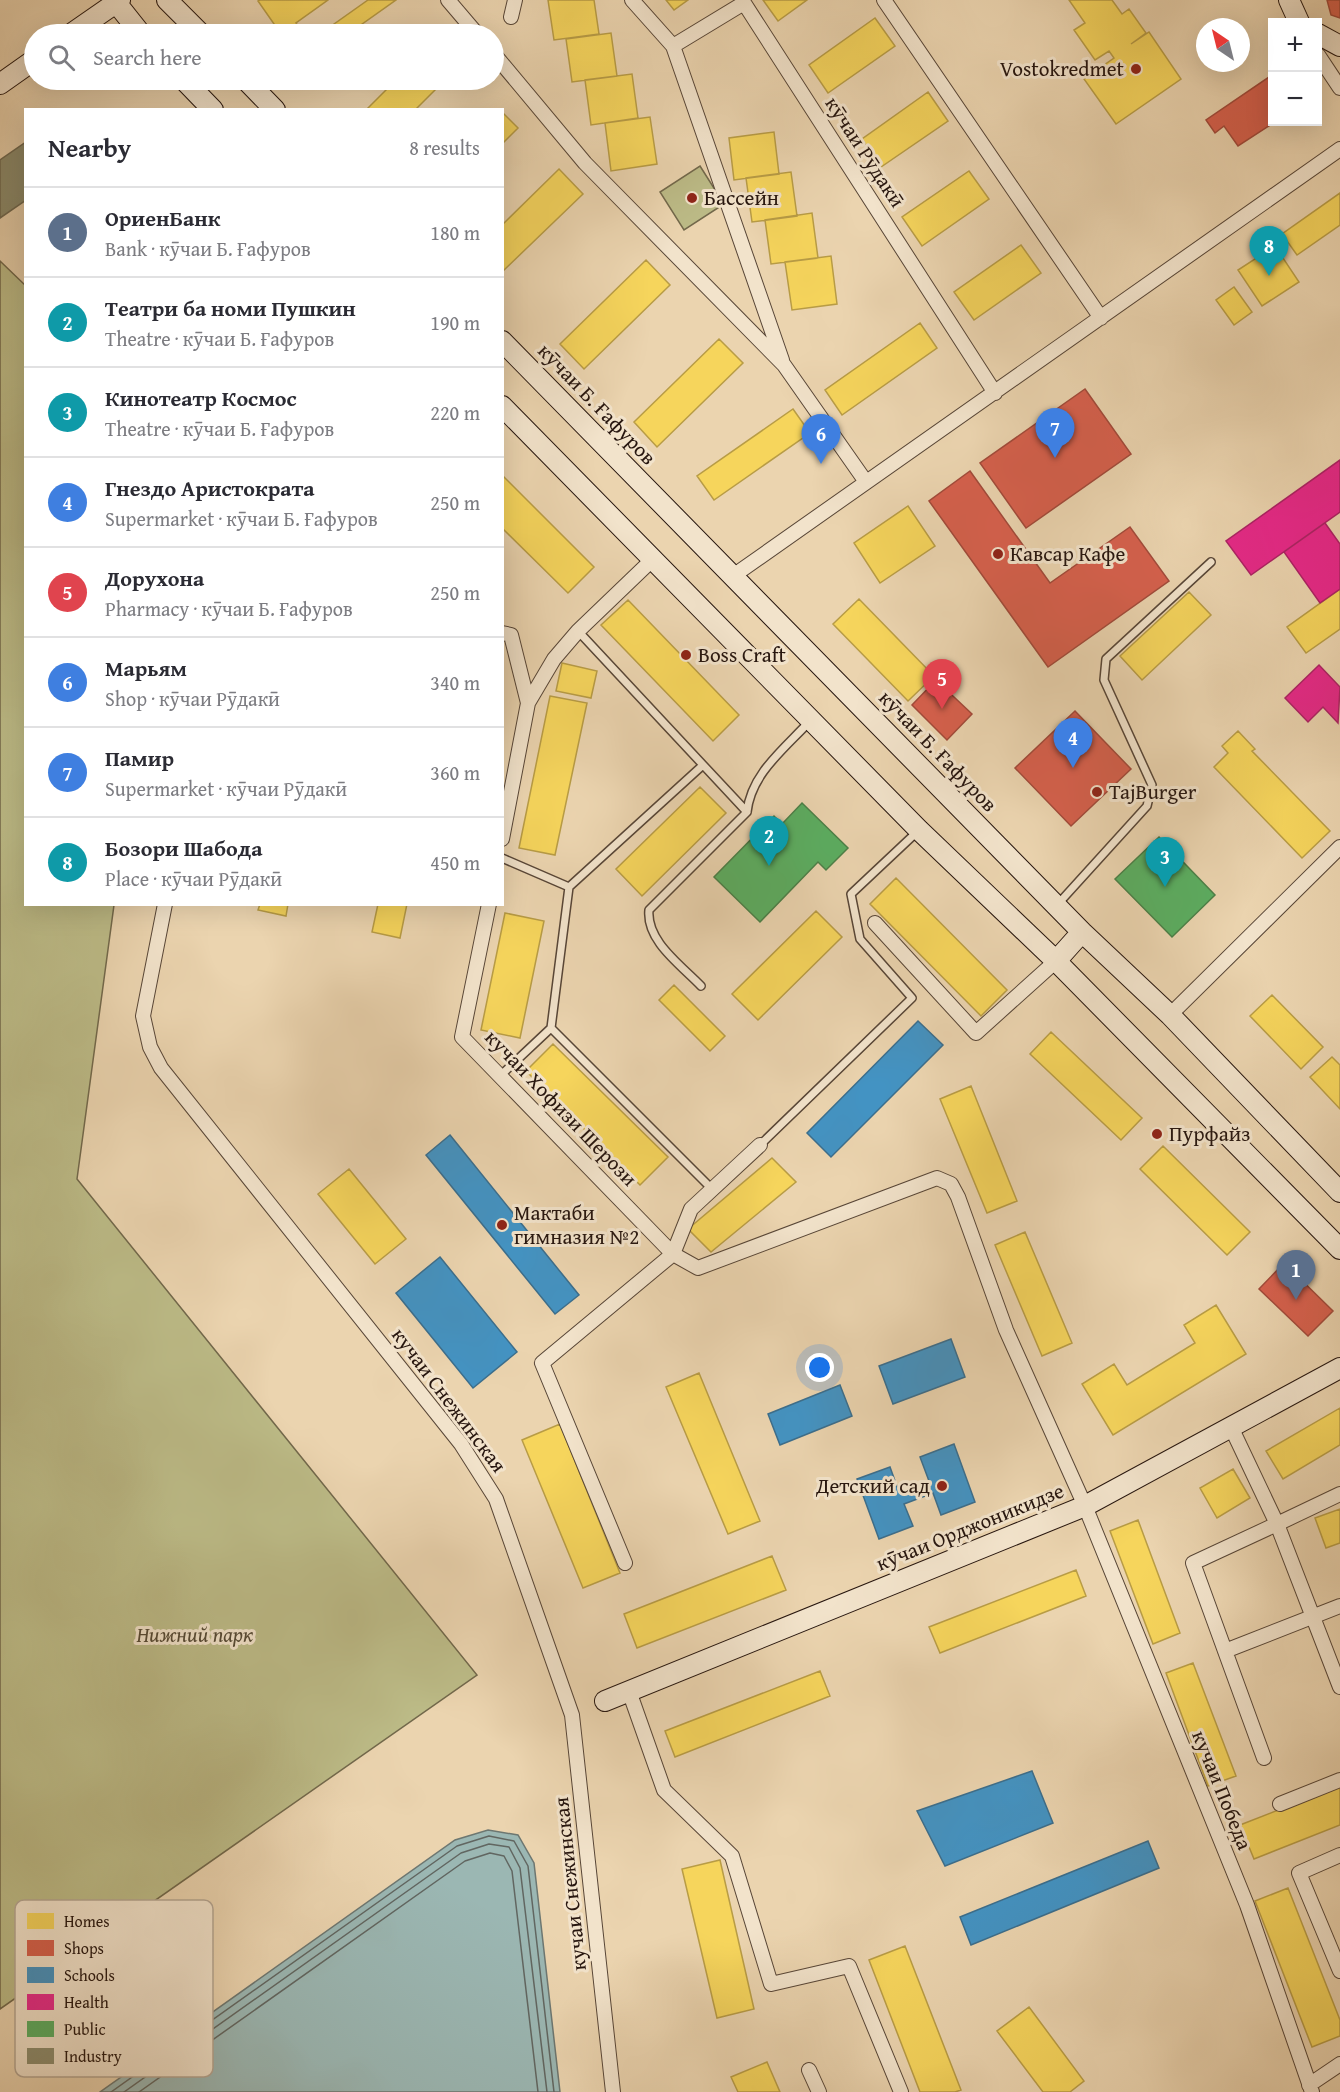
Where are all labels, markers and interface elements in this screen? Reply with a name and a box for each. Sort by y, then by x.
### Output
north arrow [1196,18,1250,72]
map controls [1268,18,1322,126]
button: + [1268,18,1322,72]
search box [24,24,504,90]
icon: search [45,41,78,74]
text: Search here [93,41,202,73]
place label: Vostokredmet [1000,53,1125,84]
marker: Vostokredmet [1129,62,1143,76]
button: − [1268,72,1322,126]
street label: кӯчаи Рӯдакӣ [818,90,913,213]
text: Nearby [48,128,131,167]
text: 8 results [409,133,480,162]
place label: Бассейн [704,182,779,213]
marker: Бассейн [685,191,699,205]
text: ОриенБанк [105,202,220,234]
text: 1 [62,218,73,247]
text: 180 m [430,218,480,247]
pin: 8 [1250,226,1288,276]
text: Bank · кӯчаи Б. Ғафуров [105,234,311,263]
text: Театри ба номи Пушкин [105,292,356,324]
text: 2 [62,308,73,337]
text: 190 m [430,308,480,337]
text: Theatre · кӯчаи Б. Ғафуров [105,324,334,353]
street label: кӯчаи Б. Ғафуров [531,336,664,472]
text: Кинотеатр Космос [105,382,297,414]
text: 3 [62,398,73,427]
text: 220 m [430,398,480,427]
pin: 7 [1036,408,1074,458]
text: Theatre · кӯчаи Б. Ғафуров [105,414,334,443]
pin: 6 [802,414,840,464]
text: Гнездо Аристократа [105,472,315,504]
text: 4 [62,488,73,517]
text: 250 m [430,488,480,517]
text: Supermarket · кӯчаи Б. Ғафуров [105,504,378,533]
place label: Кавсар Кафе [1010,538,1125,569]
marker: Кавсар Кафе [991,547,1005,561]
text: Дорухона [105,562,204,594]
text: 5 [62,578,73,607]
text: 250 m [430,578,480,607]
text: Pharmacy · кӯчаи Б. Ғафуров [105,594,353,623]
place label: Boss Craft [698,639,786,670]
marker: Boss Craft [679,648,693,662]
text: Марьям [105,652,187,684]
pin: 5 [922,660,962,709]
text: 6 [62,668,73,697]
text: 340 m [430,668,480,697]
street label: кӯчаи Б. Ғафуров [872,683,1005,819]
text: Shop · кӯчаи Рӯдакӣ [105,684,280,713]
pin: 4 [1054,718,1092,768]
text: Памир [105,742,174,774]
text: 7 [62,758,73,787]
text: 360 m [430,758,480,787]
text: Supermarket · кӯчаи Рӯдакӣ [105,774,347,803]
place label: TajBurger [1109,776,1197,807]
marker: TajBurger [1090,785,1104,799]
pin: 2 [750,816,788,866]
text: Бозори Шабода [105,832,262,864]
pin: 3 [1146,838,1184,887]
text: 8 [62,848,73,877]
text: 450 m [430,848,480,877]
text: Place · кӯчаи Рӯдакӣ [105,864,282,893]
street label: кучаи Хофизи Шерози [478,1022,645,1193]
place label: Пурфайз [1169,1118,1250,1149]
marker: Пурфайз [1150,1127,1164,1141]
place label: Мактаби гимназия №2 [514,1197,639,1252]
marker: Мактаби гимназия №2 [495,1218,509,1232]
pin: 1 [1276,1250,1316,1300]
street label: кучаи Снежинская [385,1321,514,1479]
your location [805,1353,834,1382]
place label: Детский сад [815,1470,931,1501]
street label: кӯчаи Орджоникидзе [871,1475,1069,1578]
marker: Детский сад [935,1479,949,1493]
park label: Нижний парк [137,1619,253,1650]
street label: кучаи Победа [1184,1725,1260,1854]
street label: кучаи Снежинская [545,1795,594,1972]
legend [15,1900,213,2077]
text: Homes [64,1909,110,1933]
text: Shops [64,1936,104,1960]
text: Schools [64,1963,115,1987]
text: Health [64,1990,109,2014]
text: Public [64,2017,106,2041]
text: Industry [64,2044,122,2068]

